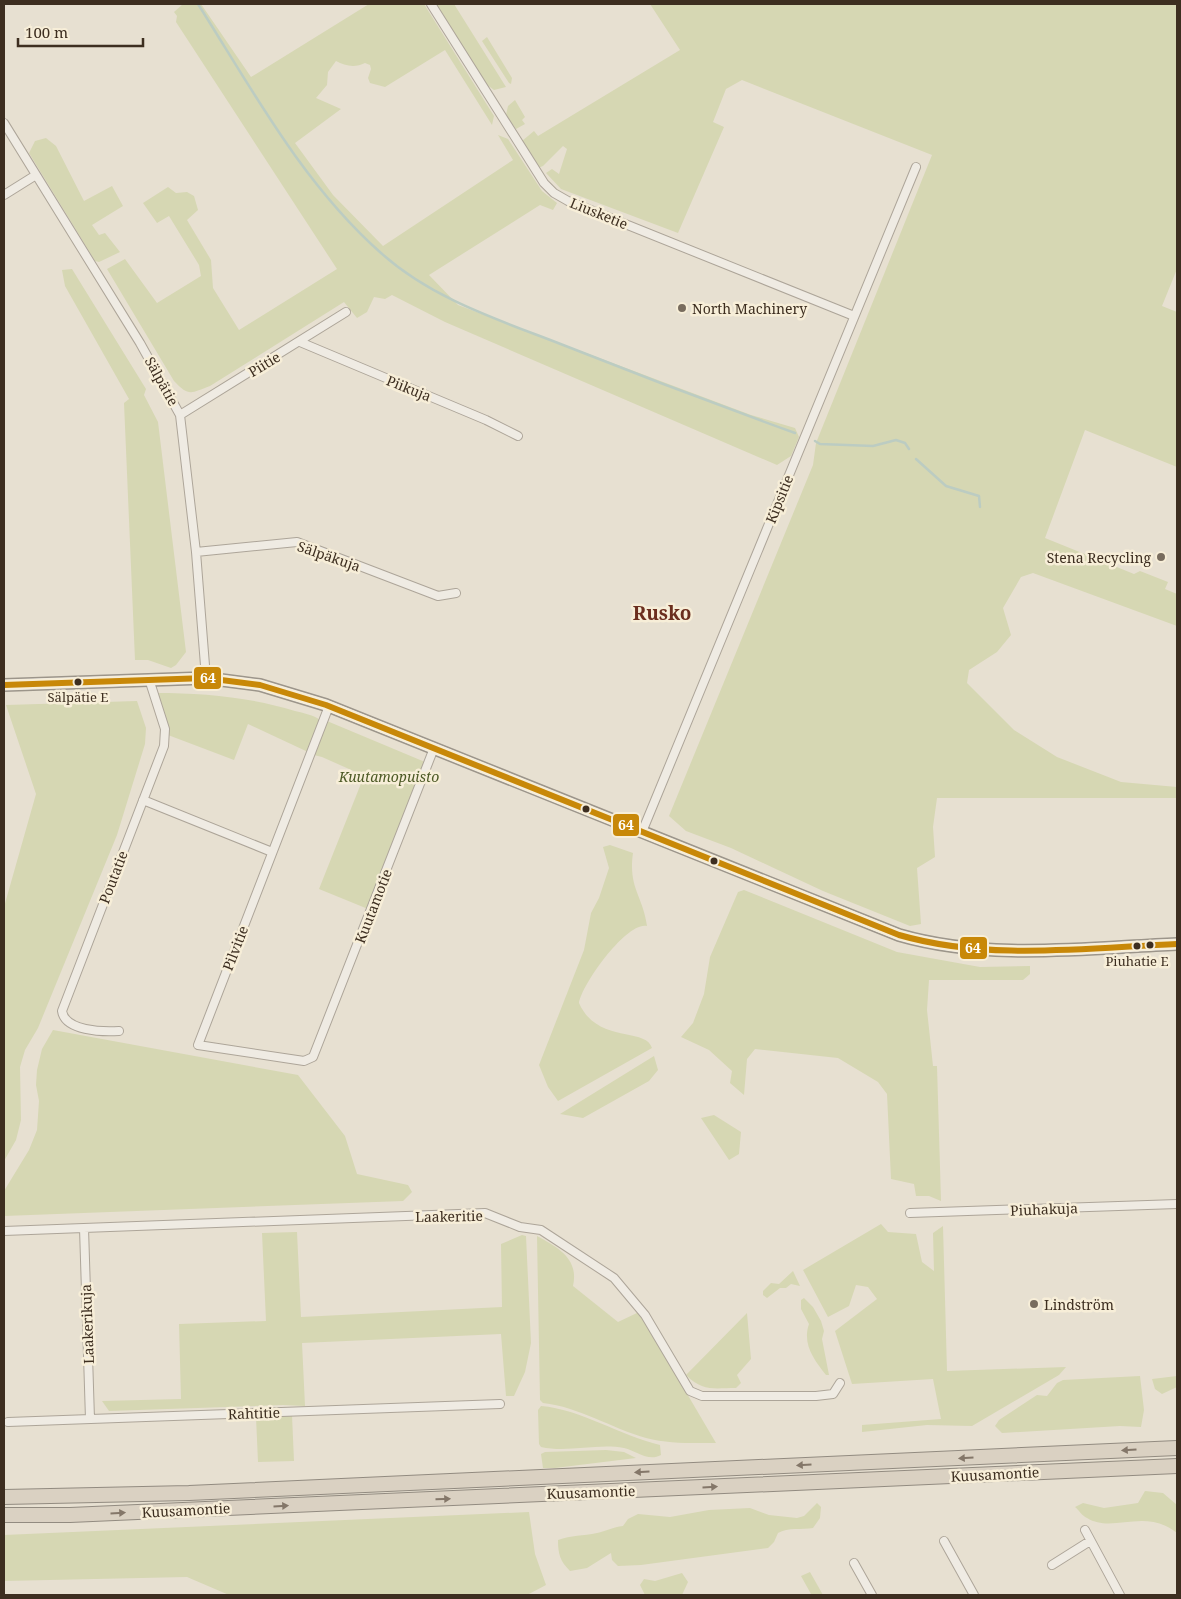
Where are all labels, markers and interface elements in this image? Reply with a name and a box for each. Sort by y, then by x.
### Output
scale bar [18,15,142,47]
text: 100 m [25,22,68,42]
street label: Liusketie [567,193,631,233]
place label: North Machinery [692,299,807,318]
marker: North Machinery [676,302,688,314]
street label: Piitie [244,347,284,381]
street label: Sälpätie [141,353,183,409]
street label: Piikuja [384,370,434,406]
street label: Kipsitie [761,472,797,526]
street label: Sälpäkuja [295,536,363,576]
place label: Stena Recycling [1047,548,1151,567]
marker: Stena Recycling [1155,551,1167,563]
district label: Rusko [633,600,691,626]
line badge: 64 [193,666,222,690]
text: 64 [200,668,216,687]
marker: Sälpätie E [73,677,83,687]
place label: Sälpätie E [48,688,108,706]
park label: Kuutamopuisto [338,767,439,786]
unlabelled marker [581,804,591,814]
line badge: 64 [612,813,640,837]
text: 64 [618,815,634,834]
street label: Poutatie [94,848,132,906]
unlabelled marker [709,856,719,866]
street label: Kuutamotie [350,866,396,946]
street label: Pilvitie [218,923,252,973]
line badge: 64 [959,936,988,960]
text: 64 [965,938,981,957]
unlabelled marker [1145,940,1155,950]
marker: Piuhatie E [1132,941,1142,951]
place label: Piuhatie E [1105,952,1169,970]
street label: Piuhakuja [1010,1198,1078,1220]
street label: Laakeritie [415,1206,483,1226]
street label: Laakerikuja [76,1284,98,1364]
place label: Lindström [1044,1295,1114,1314]
marker: Lindström [1028,1298,1040,1310]
street label: Rahtitie [228,1403,280,1423]
one-way arrow [1120,1447,1136,1455]
one-way arrow [958,1454,974,1462]
one-way arrow [796,1462,812,1470]
street label: Kuusamontie [950,1462,1040,1486]
one-way arrow [633,1469,649,1477]
street label: Kuusamontie [546,1481,636,1503]
one-way arrow [702,1483,718,1491]
one-way arrow [435,1494,451,1502]
street label: Kuusamontie [141,1498,231,1522]
one-way arrow [273,1501,289,1509]
one-way arrow [111,1508,127,1516]

